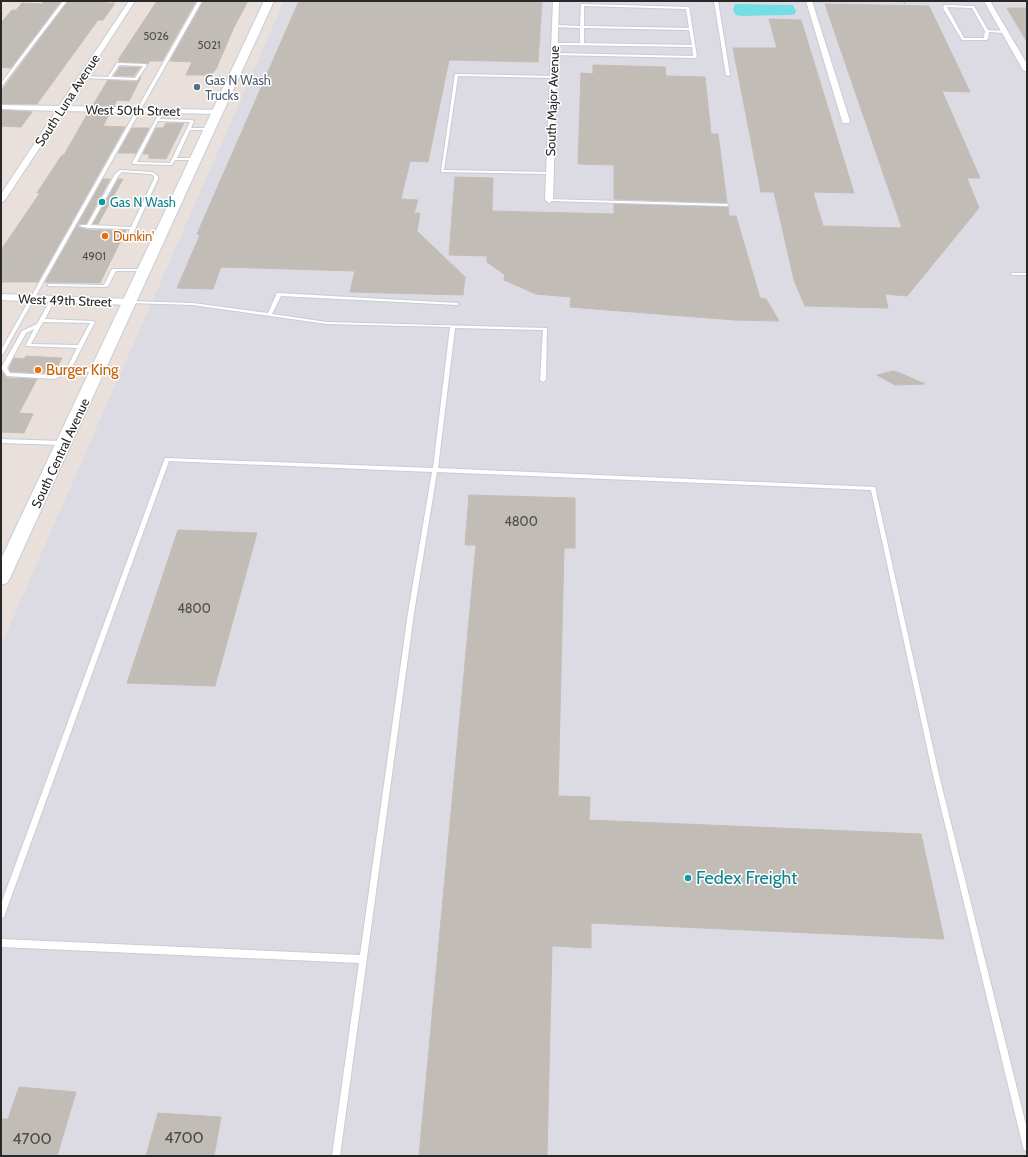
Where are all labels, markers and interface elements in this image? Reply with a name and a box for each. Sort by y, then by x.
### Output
house number: 5026 [143,29,169,43]
house number: 5021 [198,38,220,52]
street label: South Major Avenue [542,45,563,157]
street label: South Luna Avenue [31,51,103,149]
place label: Gas N Wash Trucks [205,72,271,103]
marker: Gas N Wash Trucks [192,82,202,92]
street label: West 50th Street [85,101,181,119]
place label: Gas N Wash [110,194,176,210]
marker: Gas N Wash [97,197,107,207]
place label: Dunkin' [113,228,154,244]
marker: Dunkin' [100,231,110,241]
house number: 4901 [82,249,106,263]
street label: West 49th Street [18,290,113,310]
place label: Burger King [46,361,119,379]
marker: Burger King [33,365,43,375]
street label: South Central Avenue [28,395,93,510]
house number: 4800 [504,513,538,529]
house number: 4800 [177,600,211,616]
place label: Fedex Freight [696,867,797,889]
marker: Fedex Freight [683,873,693,883]
house number: 4700 [164,1128,204,1147]
house number: 4700 [12,1129,52,1148]

